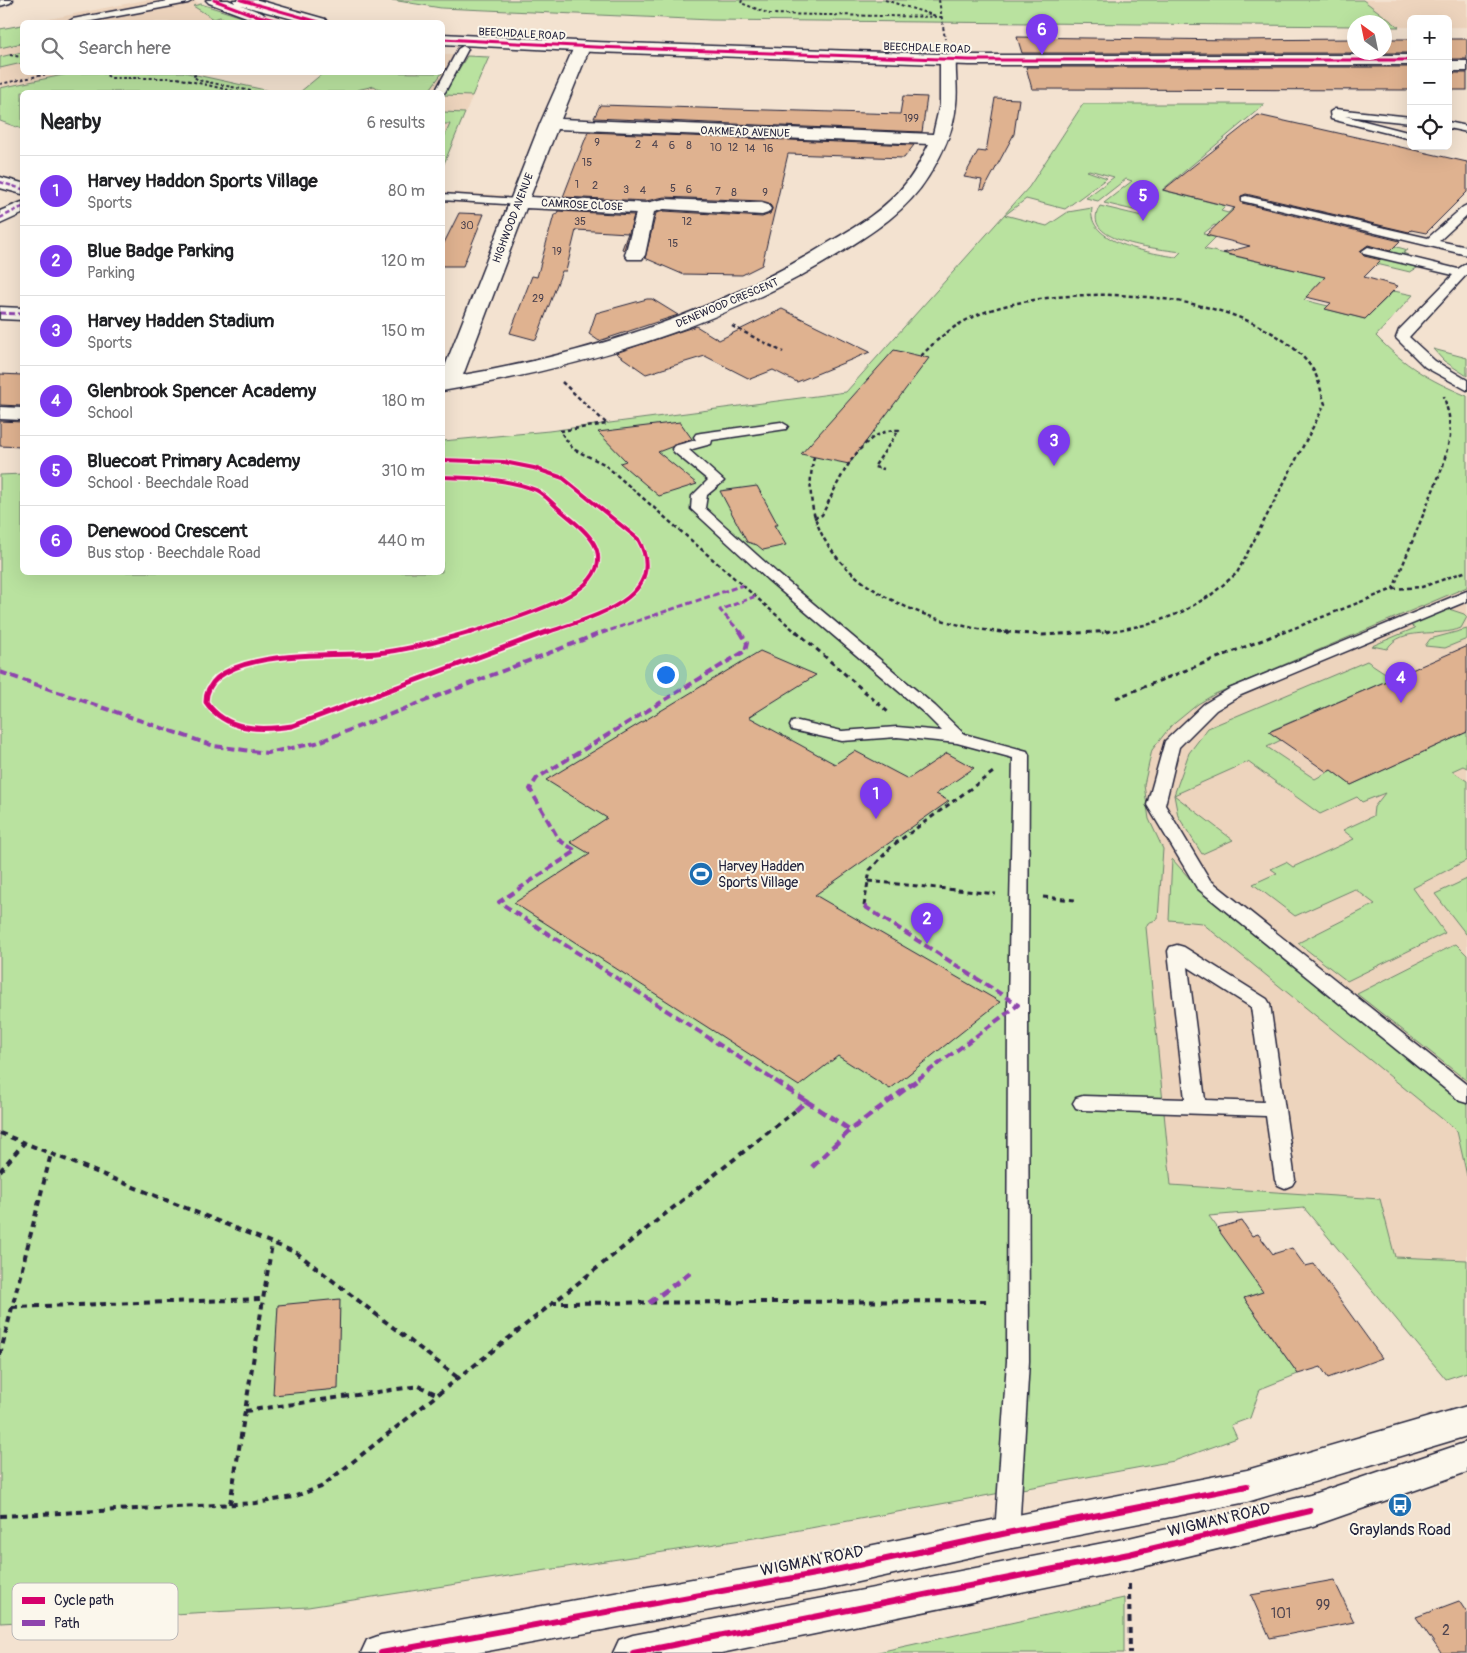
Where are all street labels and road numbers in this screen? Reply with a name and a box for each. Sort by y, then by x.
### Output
street label: BEECHDALE ROAD [478,25,566,43]
street label: BEECHDALE ROAD [883,40,971,56]
street label: OAKMEAD AVENUE [700,124,790,140]
street label: HIGHWOOD AVENUE [490,171,536,265]
street label: CAMROSE CLOSE [541,196,623,214]
street label: DENEWOOD CRESCENT [674,275,780,331]
street label: WIGMAN ROAD [1166,1498,1272,1542]
street label: WIGMAN ROAD [759,1541,865,1581]

